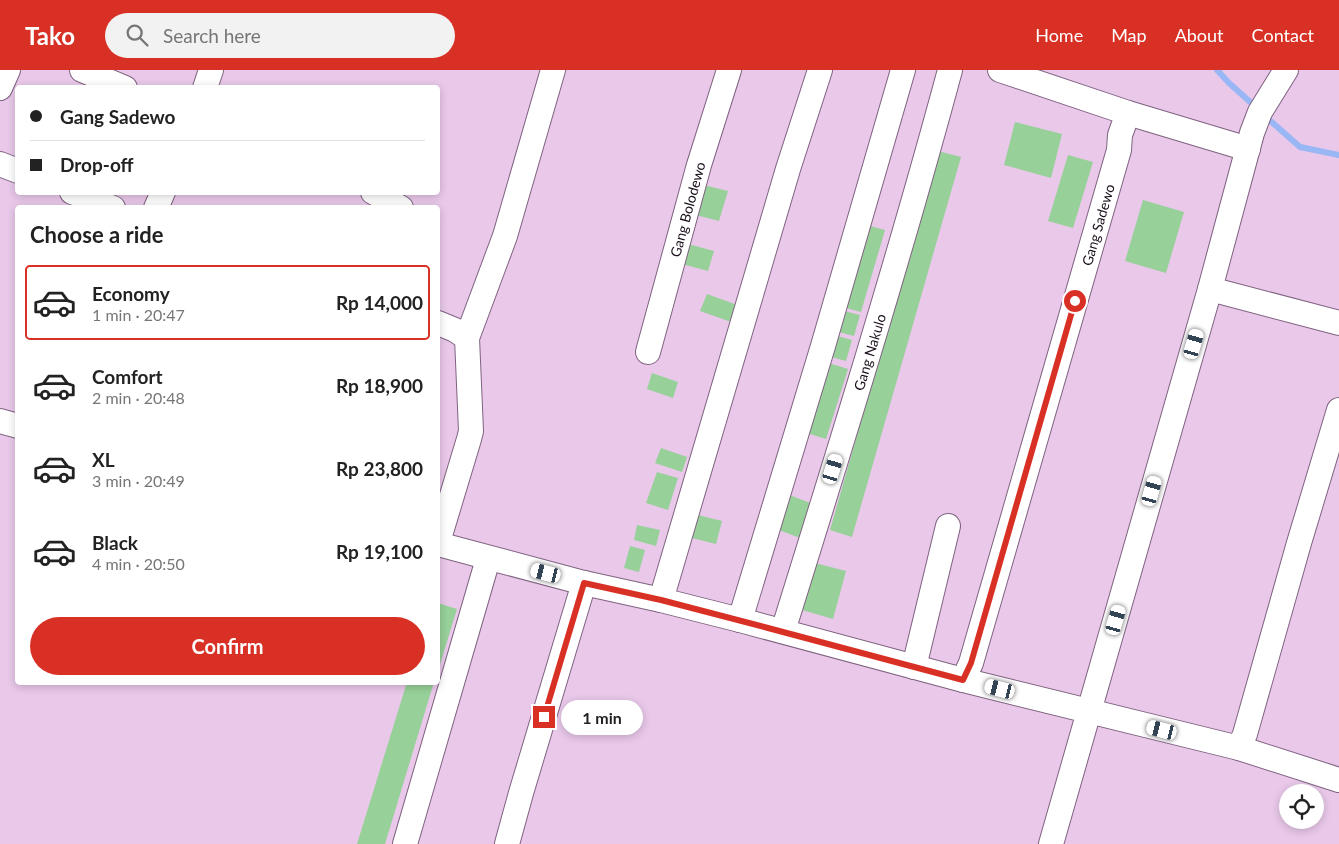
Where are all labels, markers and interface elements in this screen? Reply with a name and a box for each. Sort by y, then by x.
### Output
search box [105,13,455,58]
text: Tako [25,21,75,50]
icon: search [123,21,151,49]
text: Search here [163,24,261,47]
text: Home [1035,24,1083,46]
text: Map [1111,24,1147,46]
text: About [1175,24,1224,46]
text: Contact [1252,24,1314,46]
text: Gang Sadewo [60,105,176,128]
text: Drop-off [60,153,134,176]
street label: Gang Bolodewo [666,160,708,259]
street label: Gang Sadewo [1078,182,1117,268]
text: Choose a ride [30,221,164,248]
icon: car [32,280,77,325]
text: Economy [92,282,170,305]
route start [1064,290,1086,312]
text: Rp 14,000 [336,291,423,314]
text: 1 min · 20:47 [92,305,185,324]
street label: Gang Nakulo [849,311,889,392]
car [1182,328,1205,360]
icon: car [32,363,77,408]
text: Comfort [92,365,163,388]
text: Rp 18,900 [336,374,423,397]
text: 2 min · 20:48 [92,388,185,407]
icon: car [32,446,77,491]
text: XL [92,448,115,471]
car [821,452,844,486]
text: Rp 23,800 [336,457,423,480]
text: 3 min · 20:49 [92,471,185,490]
car [1140,475,1163,507]
icon: car [32,529,77,574]
text: Black [92,531,138,554]
text: Rp 19,100 [336,540,423,563]
text: 4 min · 20:50 [92,554,185,573]
car [529,562,562,584]
car [1104,604,1127,636]
button: Confirm [30,617,425,675]
car [983,678,1016,700]
callout: 1 min [562,700,644,734]
route end [533,706,555,728]
text: 1 min [582,708,622,727]
car [1145,719,1178,741]
map controls [1279,784,1324,829]
button: locate [1279,784,1324,829]

